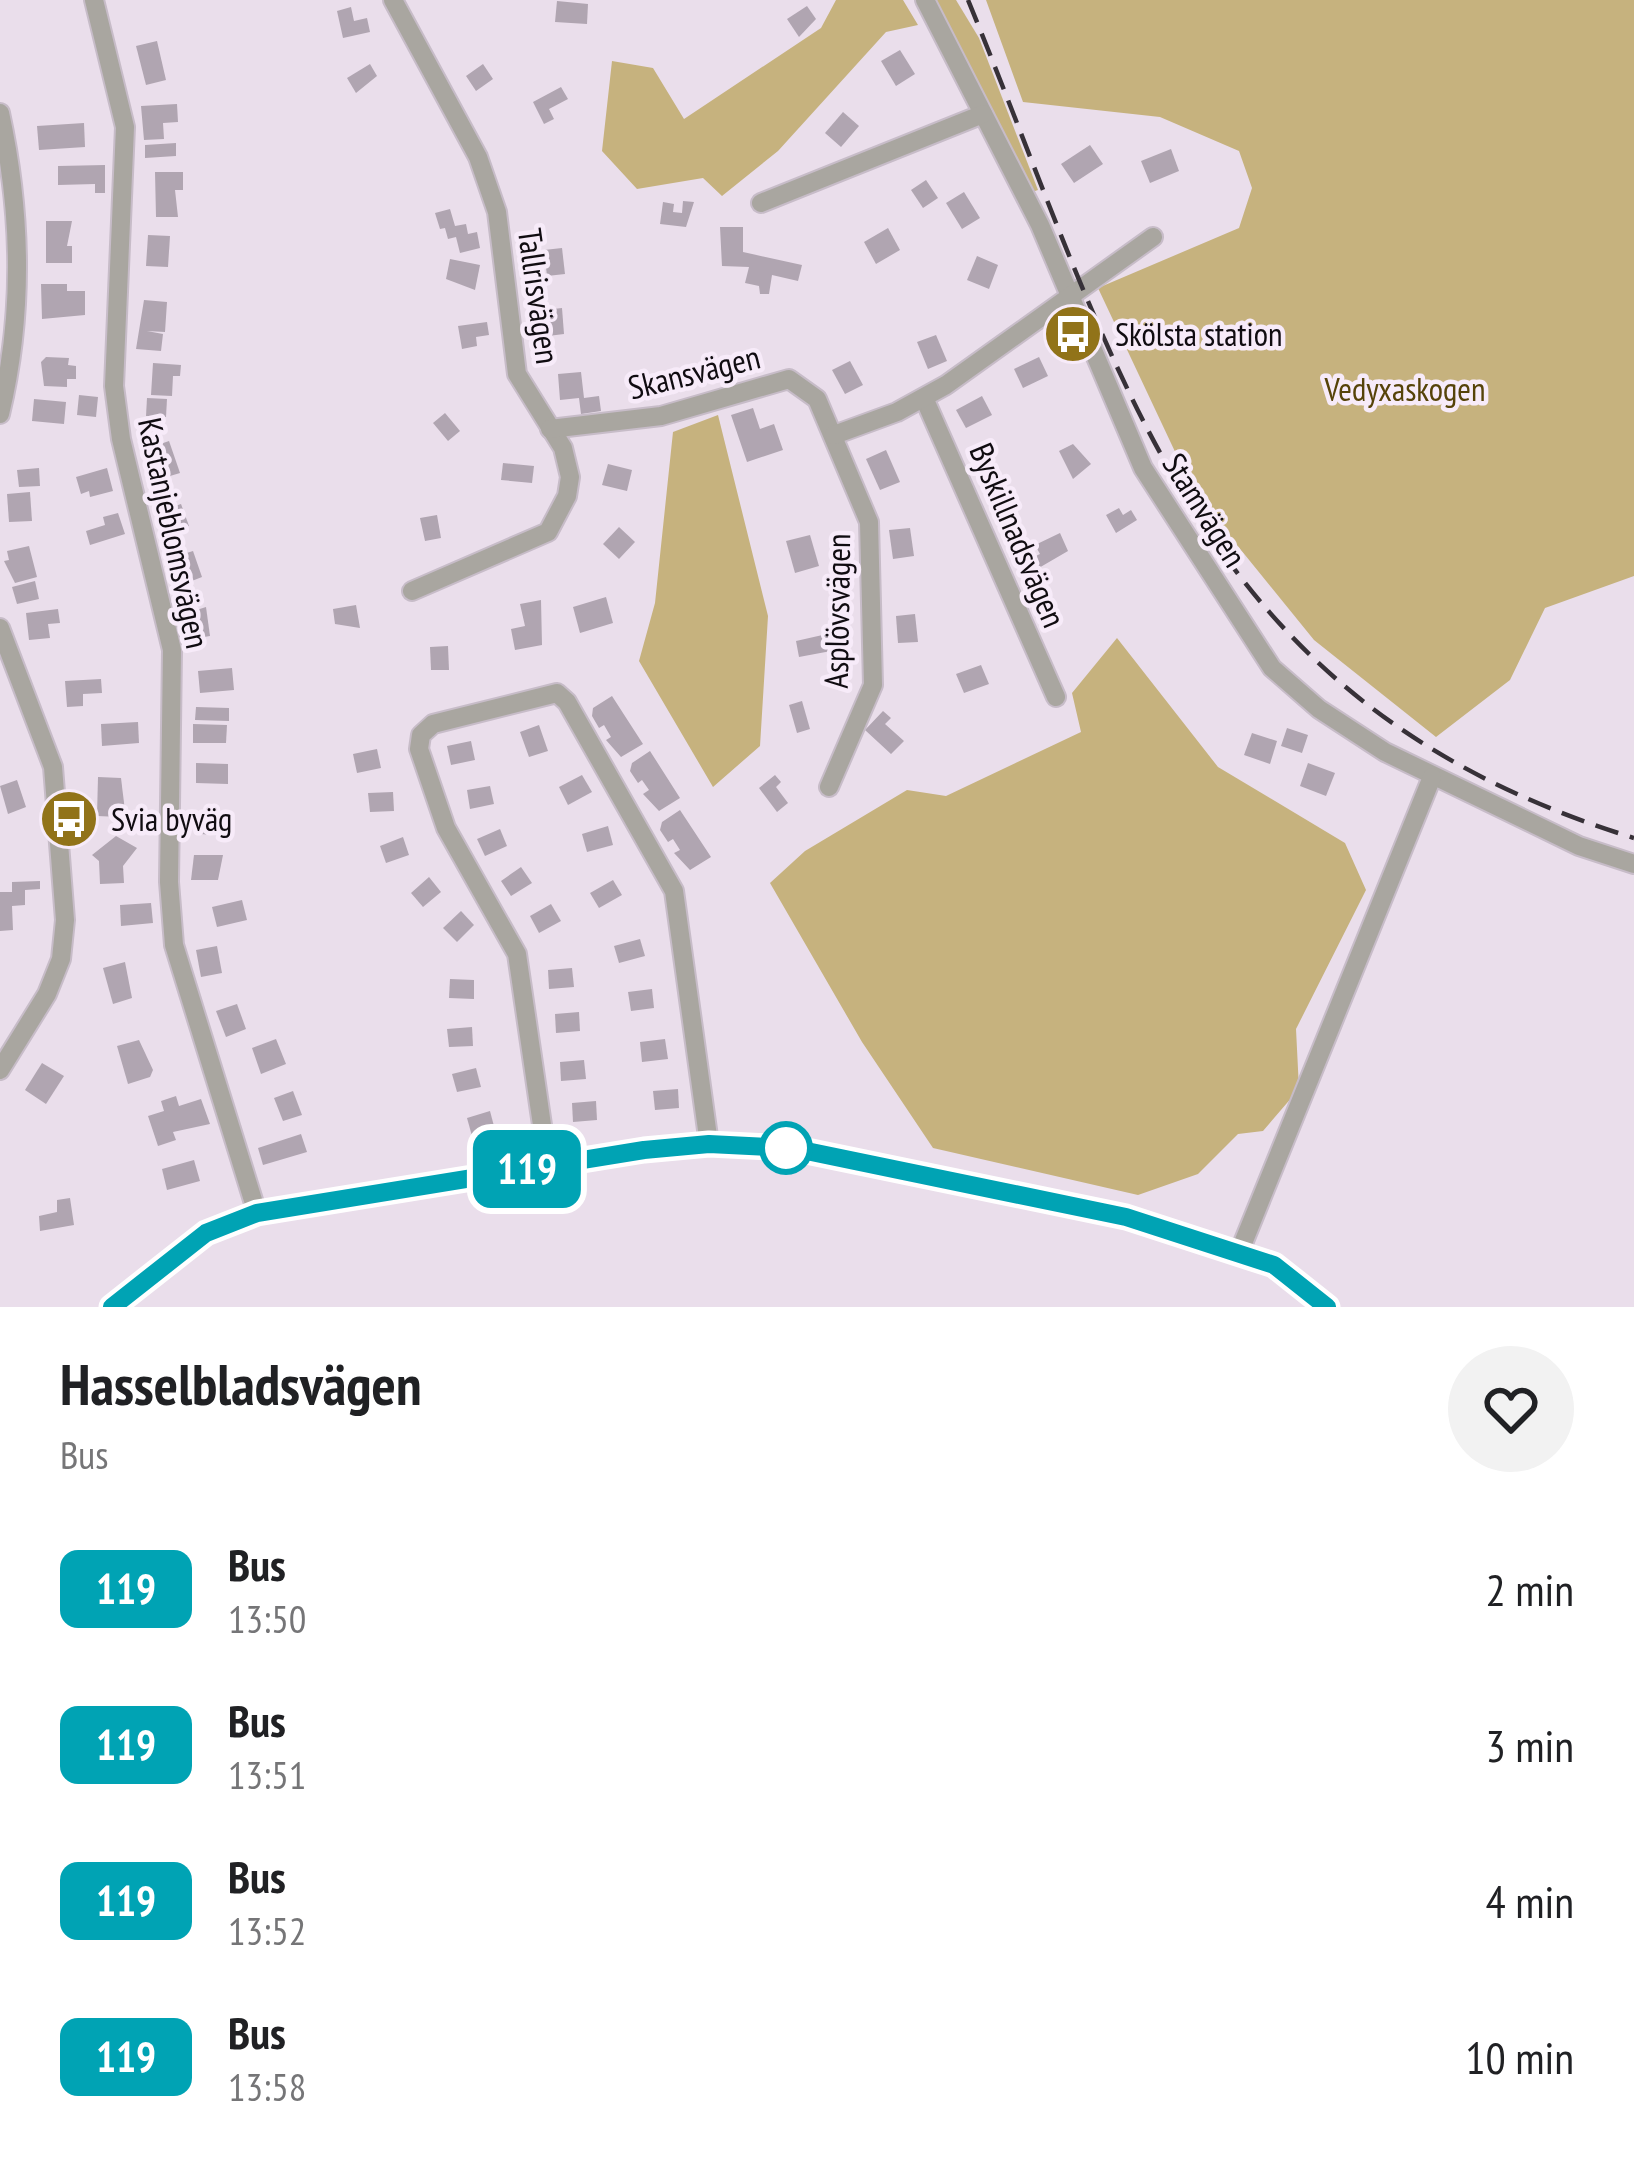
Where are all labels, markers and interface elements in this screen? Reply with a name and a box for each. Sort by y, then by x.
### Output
street label: Tallrisvägen [509,225,570,366]
bus stop icon: Skölsta station [1042,303,1104,365]
place label: Skölsta station [1115,312,1282,355]
street label: Skansvägen [624,334,764,409]
park label: Vedyxaskogen [1324,367,1485,410]
street label: Kastanjeblomsvägen [129,414,220,652]
street label: Byskillnadsvägen [960,436,1077,633]
street label: Stamvägen [1154,445,1257,575]
street label: Asplövsvägen [814,533,859,689]
bus stop icon: Svia byväg [38,788,100,850]
place label: Svia byväg [111,797,232,840]
unlabelled marker [761,1123,811,1173]
line badge: 119 [458,1130,596,1208]
text: 119 [497,1141,557,1196]
button: heart [1448,1346,1574,1472]
text: Hasselbladsvägen [60,1347,422,1421]
text: Bus [60,1429,108,1480]
text: Bus [228,1535,286,1593]
text: 2 min [1485,1560,1574,1618]
text: 119 [96,1561,156,1616]
text: 13:50 [228,1593,306,1644]
text: Bus [228,1691,286,1749]
text: 3 min [1485,1716,1574,1774]
text: 119 [96,1717,156,1772]
text: 13:51 [228,1749,306,1800]
text: Bus [228,1847,286,1905]
text: 4 min [1485,1872,1574,1930]
text: 119 [96,1873,156,1928]
text: 13:52 [228,1905,306,1956]
text: Bus [228,2003,286,2061]
text: 10 min [1465,2028,1574,2086]
text: 119 [96,2029,156,2084]
text: 13:58 [228,2061,306,2112]

